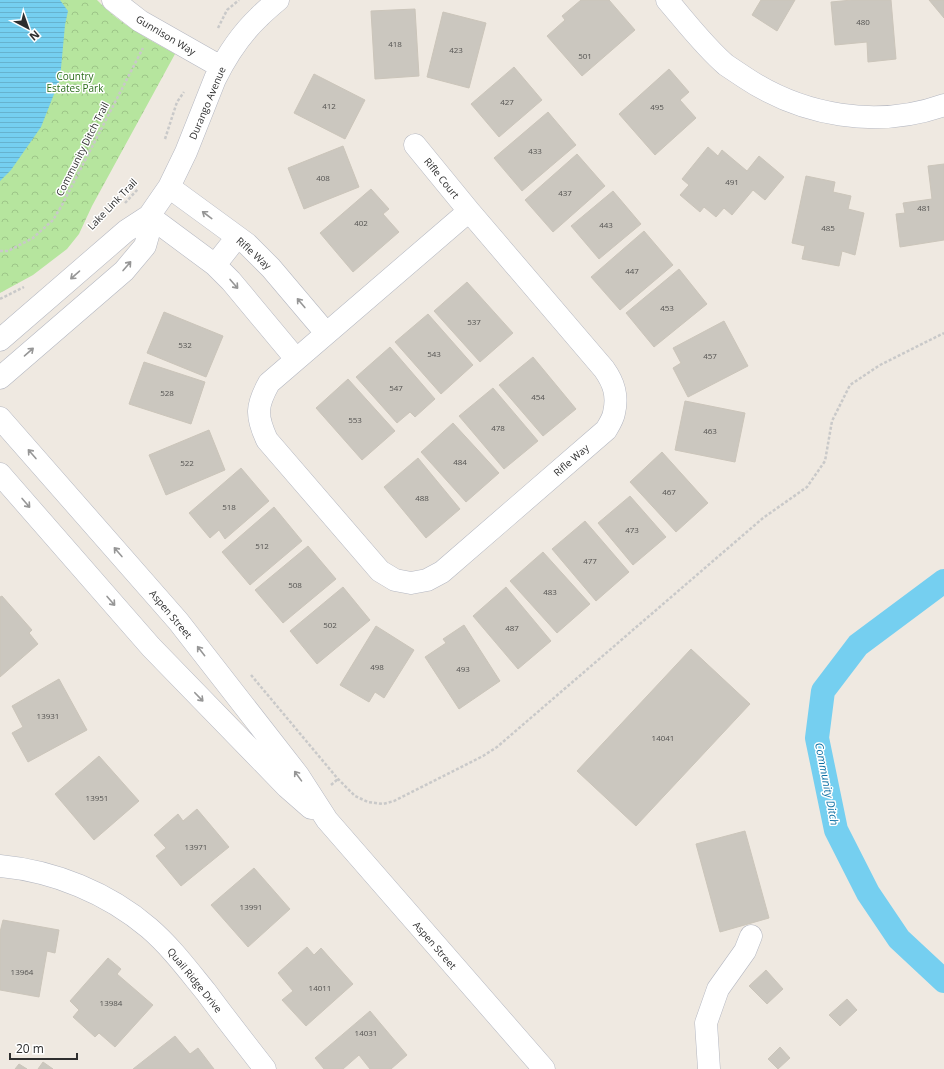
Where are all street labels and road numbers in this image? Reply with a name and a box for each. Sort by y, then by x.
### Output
street label: Gunnison Way [133,12,199,59]
street label: Durango Avenue [185,64,229,142]
street label: Community Ditch Trail [52,100,112,198]
street label: Rifle Court [421,155,463,202]
street label: Lake Link Trail [84,175,140,233]
street label: Rifle Way [233,234,275,273]
street label: Rifle Way [550,440,592,479]
street label: Aspen Street [147,587,196,642]
street label: Aspen Street [410,918,460,972]
street label: Quail Ridge Drive [164,944,226,1016]

